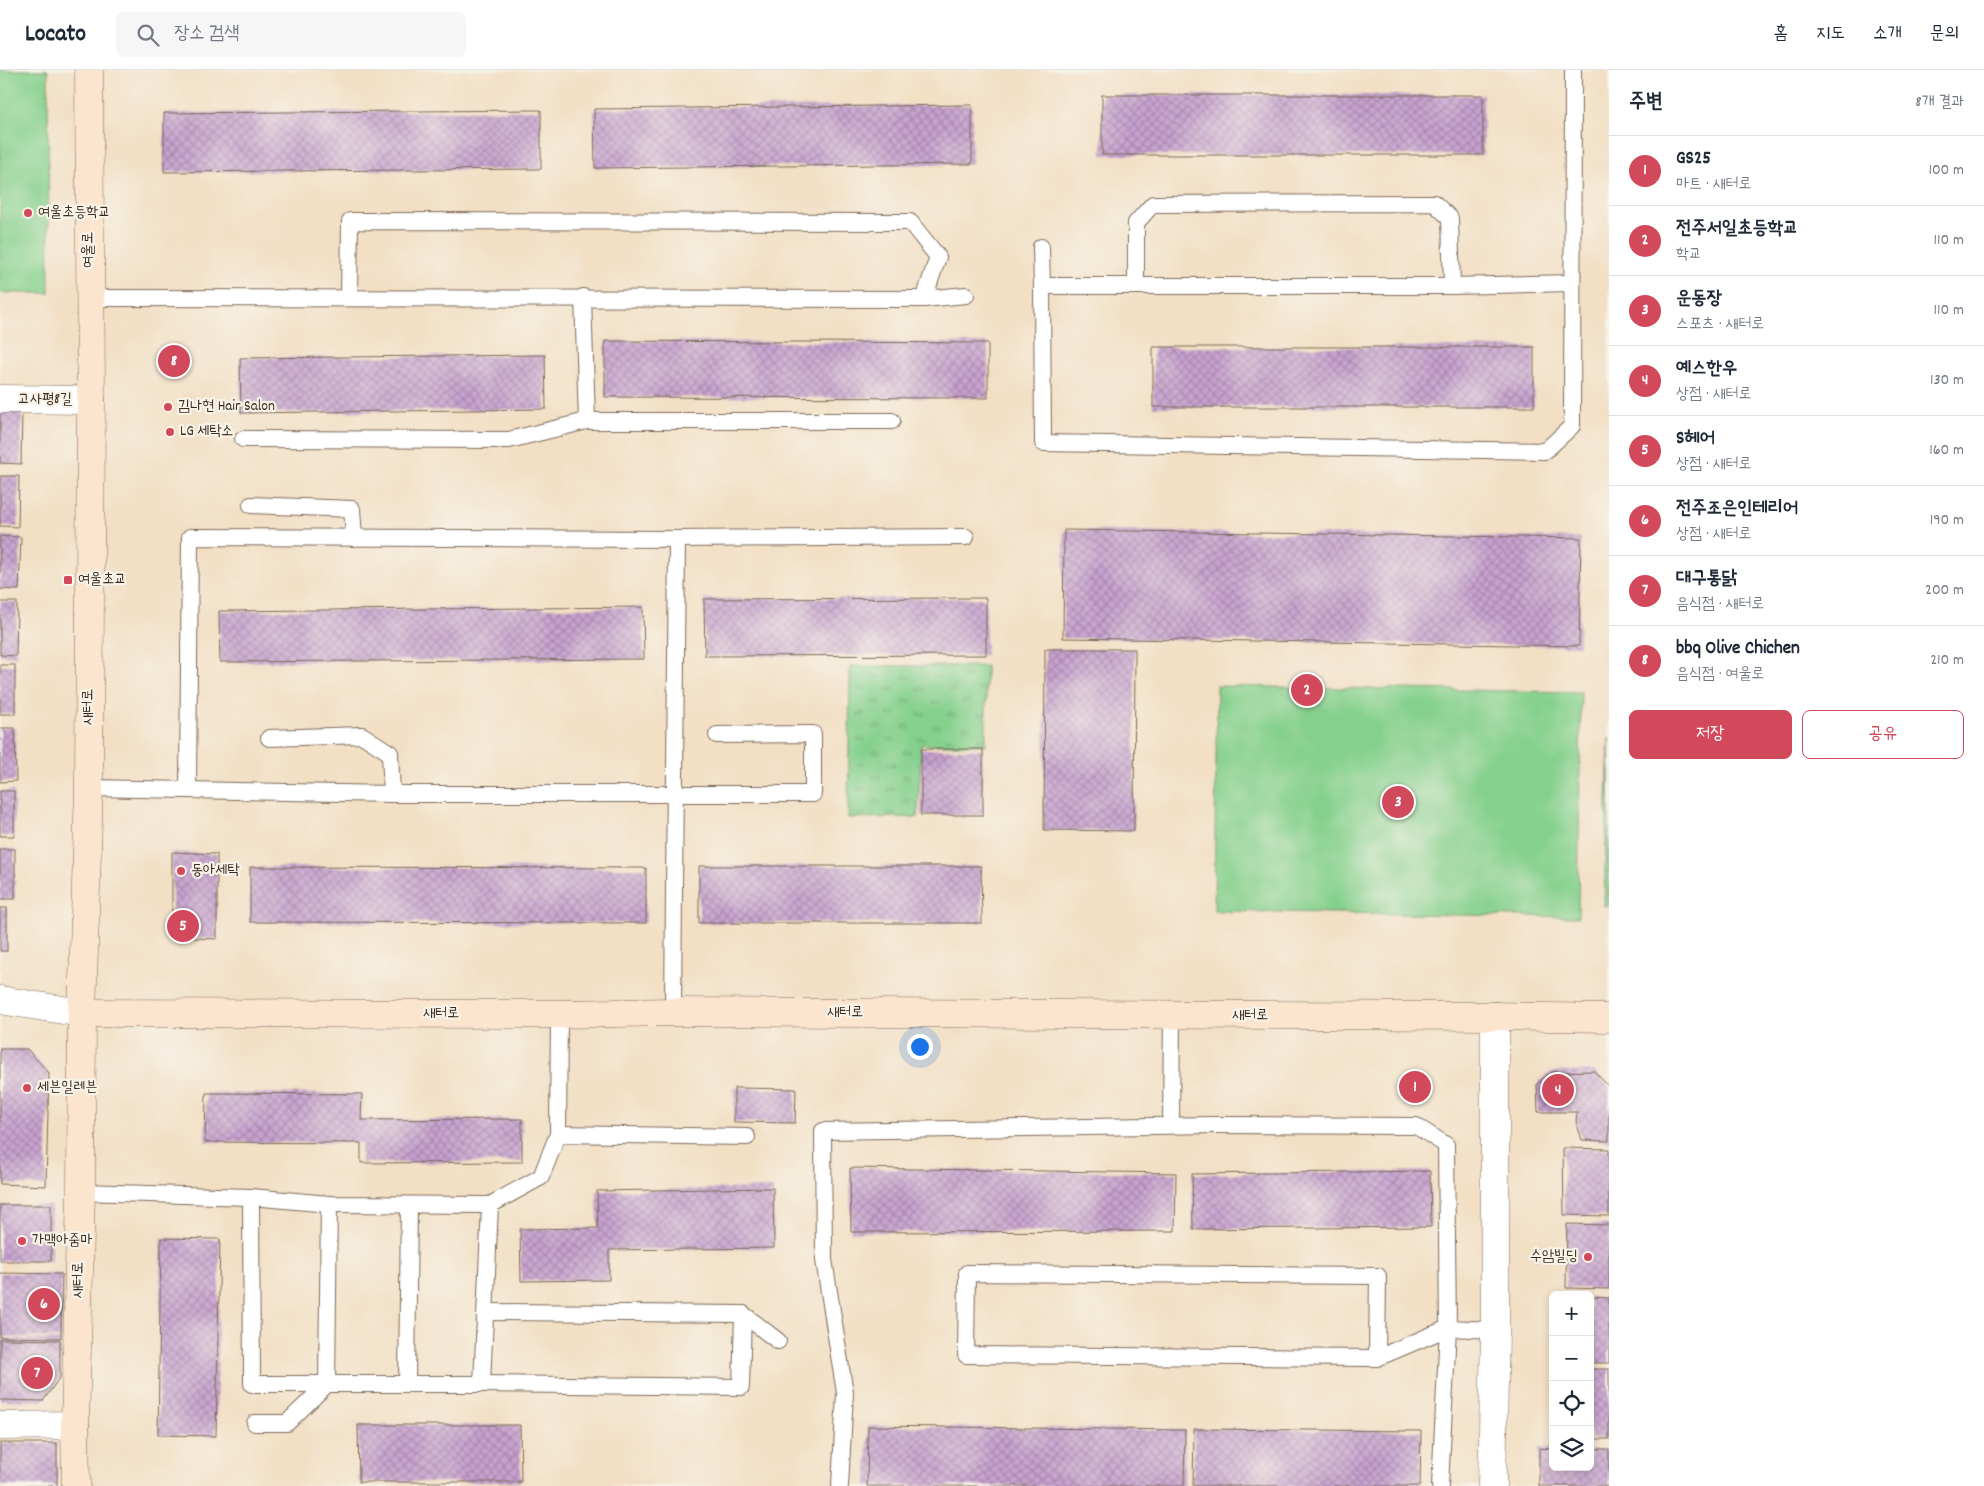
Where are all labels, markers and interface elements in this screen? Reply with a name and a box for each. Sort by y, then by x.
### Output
search box [116,12,466,57]
text: Locato [25,18,86,52]
icon: search [134,21,162,49]
text: 장소 검색 [174,21,239,48]
text: 홈 [1774,22,1788,47]
text: 지도 [1816,22,1845,47]
text: 소개 [1873,22,1902,47]
text: 문의 [1930,22,1959,47]
text: 주변 [1629,88,1663,118]
text: 8개 결과 [1915,91,1964,114]
text: GS25 [1676,146,1711,173]
text: 1 [1643,159,1647,182]
text: 100 m [1928,159,1964,182]
text: 마트 · 새터로 [1676,173,1751,196]
place label: 여울초등학교 [38,202,110,224]
marker: 여울초등학교 [22,207,34,219]
text: 전주서일초등학교 [1676,216,1798,243]
text: 2 [1642,229,1649,252]
text: 110 m [1934,229,1964,252]
street label: 여울로 [78,232,100,268]
text: 학교 [1676,243,1702,266]
text: 운동장 [1676,286,1722,313]
text: 3 [1641,299,1649,322]
text: 110 m [1934,299,1964,322]
text: 스포츠 · 새터로 [1676,313,1764,336]
pin: 8 [158,342,190,380]
text: 예스한우 [1676,356,1737,383]
text: 4 [1642,369,1648,392]
text: 130 m [1930,369,1964,392]
text: 상점 · 새터로 [1676,383,1751,406]
street label: 고사평8길 [18,389,72,411]
place label: 김나현 Hair Salon [178,396,275,418]
marker: 김나현 Hair Salon [162,401,174,413]
place label: LG 세탁소 [180,421,233,443]
marker: LG 세탁소 [164,426,176,438]
text: S헤어 [1676,426,1715,453]
text: 5 [1641,439,1649,462]
text: 160 m [1929,439,1964,462]
text: 상점 · 새터로 [1676,453,1751,476]
text: 전주조은인테리어 [1676,496,1798,523]
text: 6 [1641,509,1649,532]
text: 190 m [1930,509,1964,532]
text: 상점 · 새터로 [1676,523,1751,546]
text: 대구통닭 [1676,566,1737,593]
place label: 여울초교 [78,569,126,591]
marker: 여울초교 [62,574,74,586]
text: 7 [1642,579,1648,602]
text: 200 m [1925,579,1964,602]
text: 음식점 · 새터로 [1676,593,1764,616]
text: bbq Olive Chichen [1676,636,1800,663]
text: 8 [1642,649,1648,672]
text: 210 m [1930,649,1964,672]
text: 음식점 · 여울로 [1676,663,1764,686]
pin: 2 [1291,671,1323,709]
street label: 새터로 [78,689,100,725]
button: 저장 [1629,710,1792,759]
button: 공유 [1802,710,1964,759]
pin: 3 [1382,783,1414,821]
place label: 동아세탁 [191,860,240,882]
marker: 동아세탁 [175,865,187,877]
pin: 5 [167,907,199,945]
street label: 새터로 [827,1002,863,1024]
street label: 새터로 [423,1003,459,1025]
street label: 새터로 [1232,1005,1268,1027]
your location [907,1034,933,1060]
pin: 1 [1399,1068,1431,1106]
pin: 4 [1542,1071,1574,1109]
place label: 세븐일레븐 [37,1077,97,1099]
marker: 세븐일레븐 [21,1082,33,1094]
place label: 가맥아줌마 [32,1230,92,1252]
marker: 가맥아줌마 [16,1235,28,1247]
place label: 수암빌딩 [1530,1246,1578,1268]
marker: 수암빌딩 [1582,1251,1594,1263]
street label: 새터로 [68,1262,90,1298]
pin: 6 [28,1285,60,1323]
map controls [1549,1291,1594,1471]
button: + [1549,1291,1594,1336]
button: − [1549,1336,1594,1381]
pin: 7 [21,1354,53,1392]
button: locate [1549,1381,1594,1426]
button: layers [1549,1426,1594,1471]

